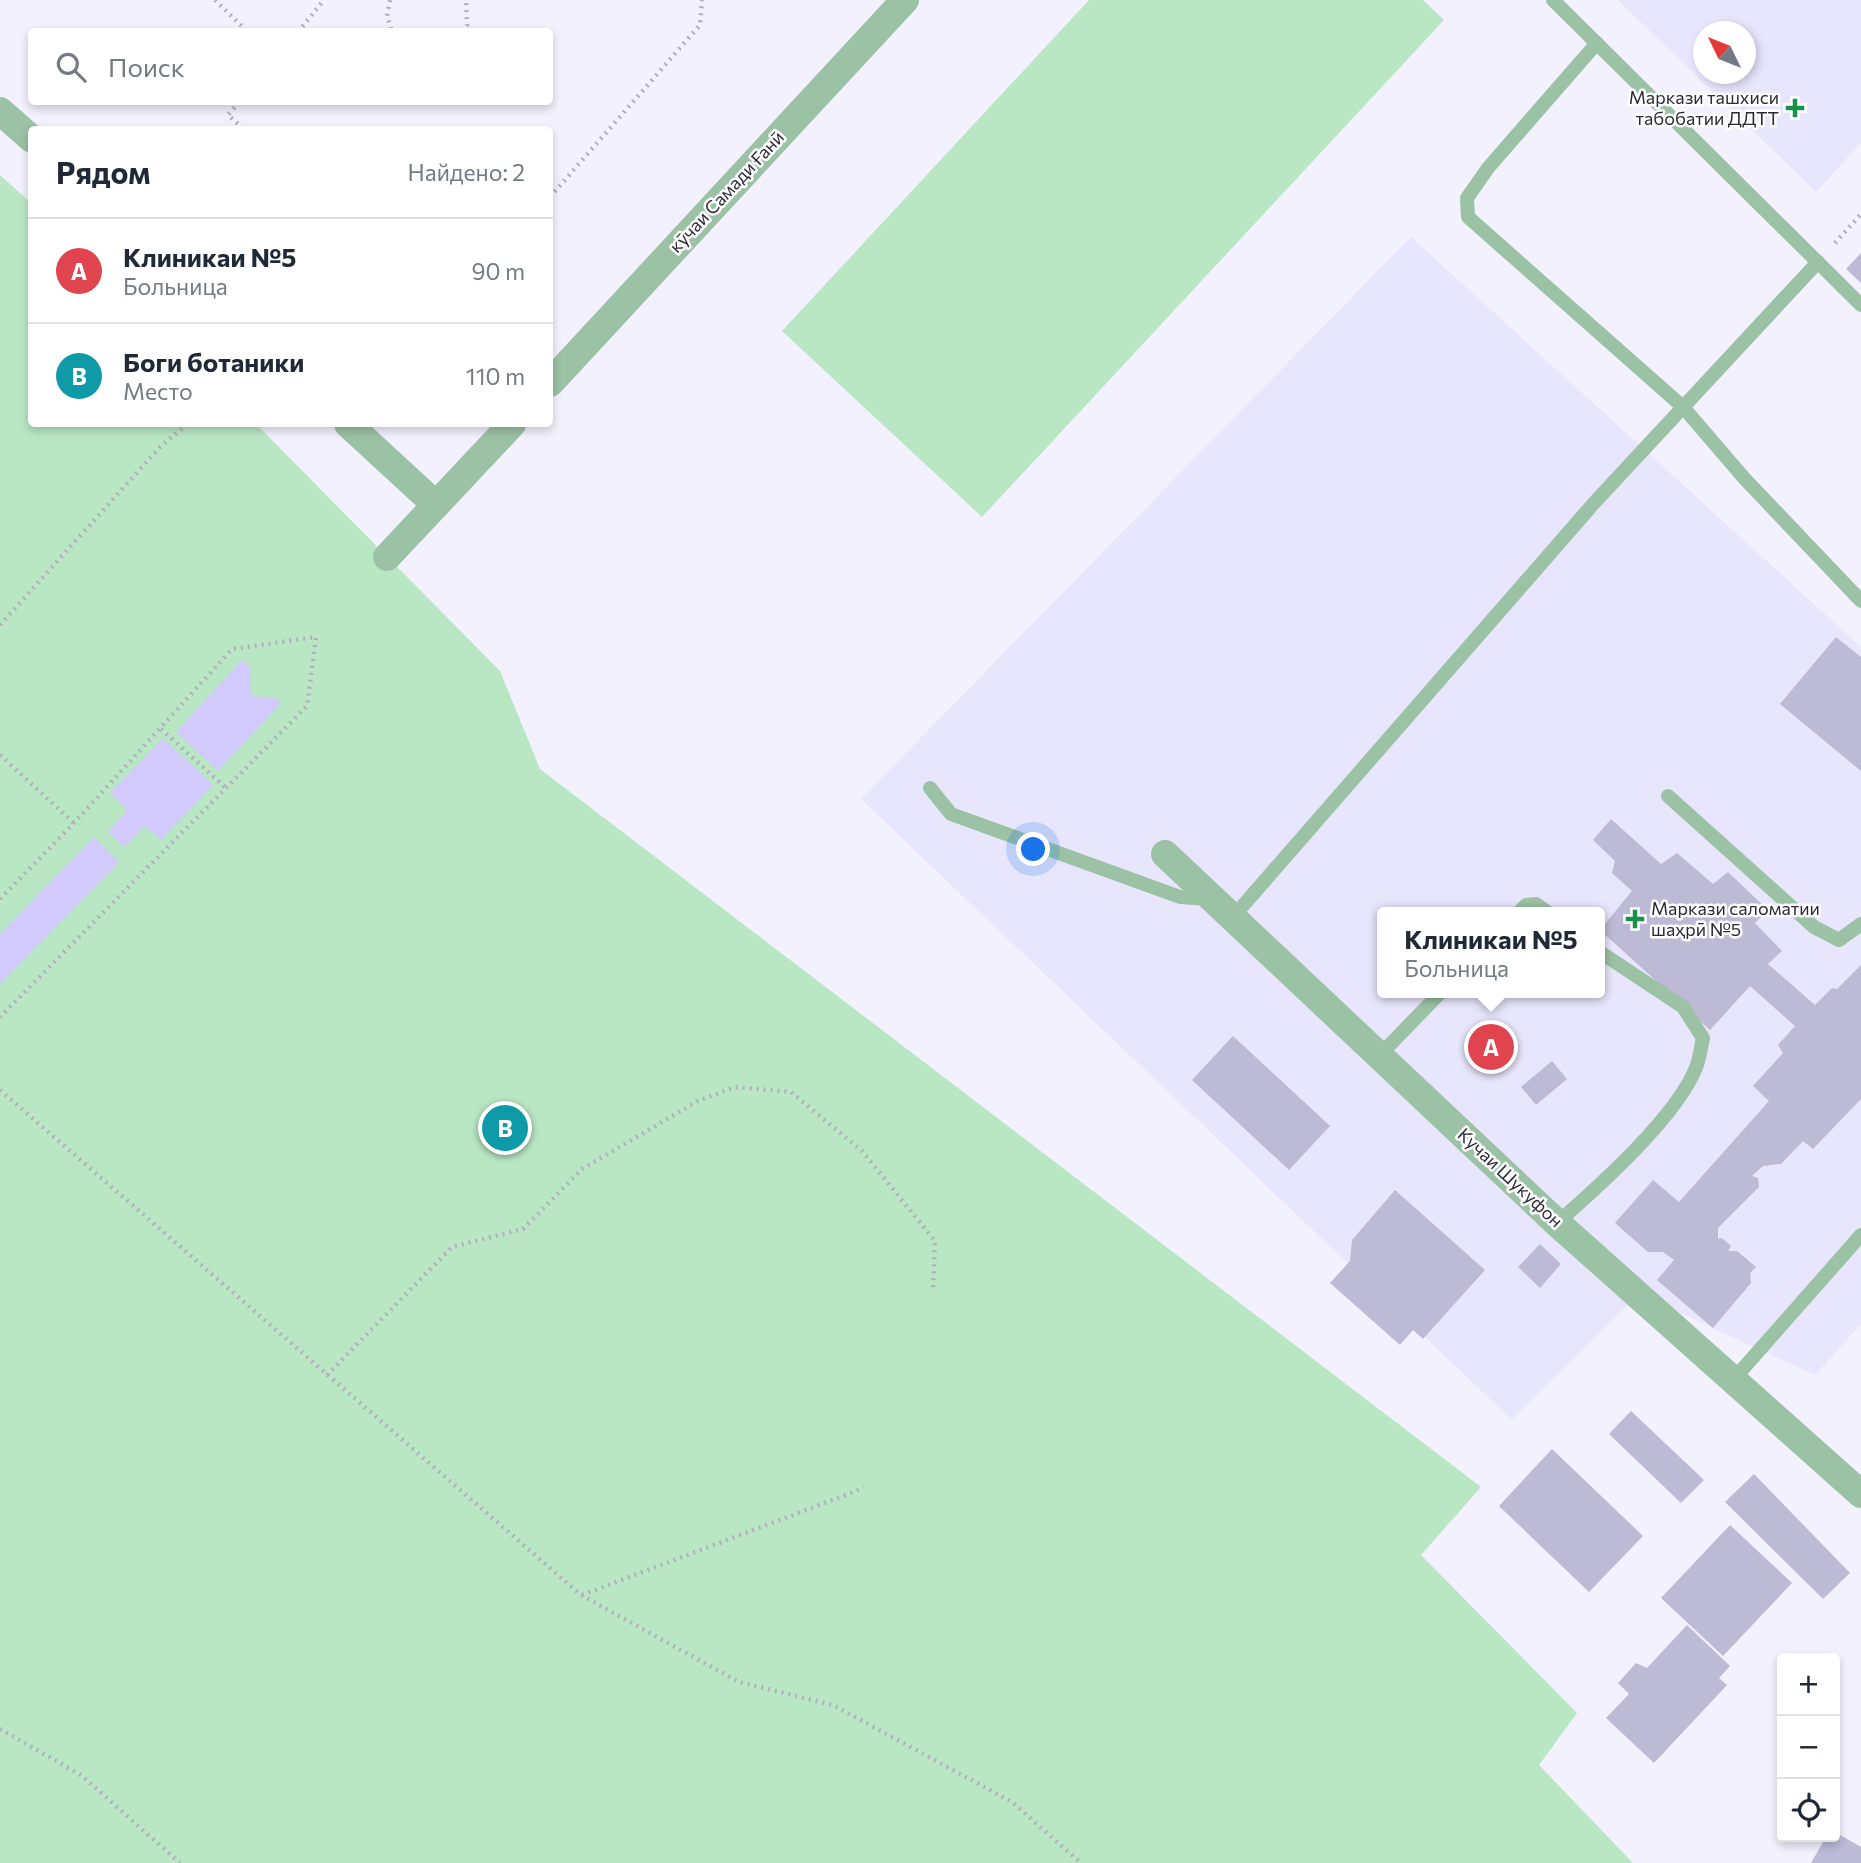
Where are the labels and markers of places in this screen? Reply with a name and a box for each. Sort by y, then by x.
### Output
place label: Маркази ташхиси табобатии ДДТТ [1629,86,1779,129]
marker: Маркази ташхиси табобатии ДДТТ [1785,98,1805,118]
place label: Маркази саломатии шаҳрӣ №5 [1651,897,1820,940]
marker: Маркази саломатии шаҳрӣ №5 [1625,909,1645,929]
pin: A [1468,1021,1514,1073]
pin: B [482,1102,528,1154]

